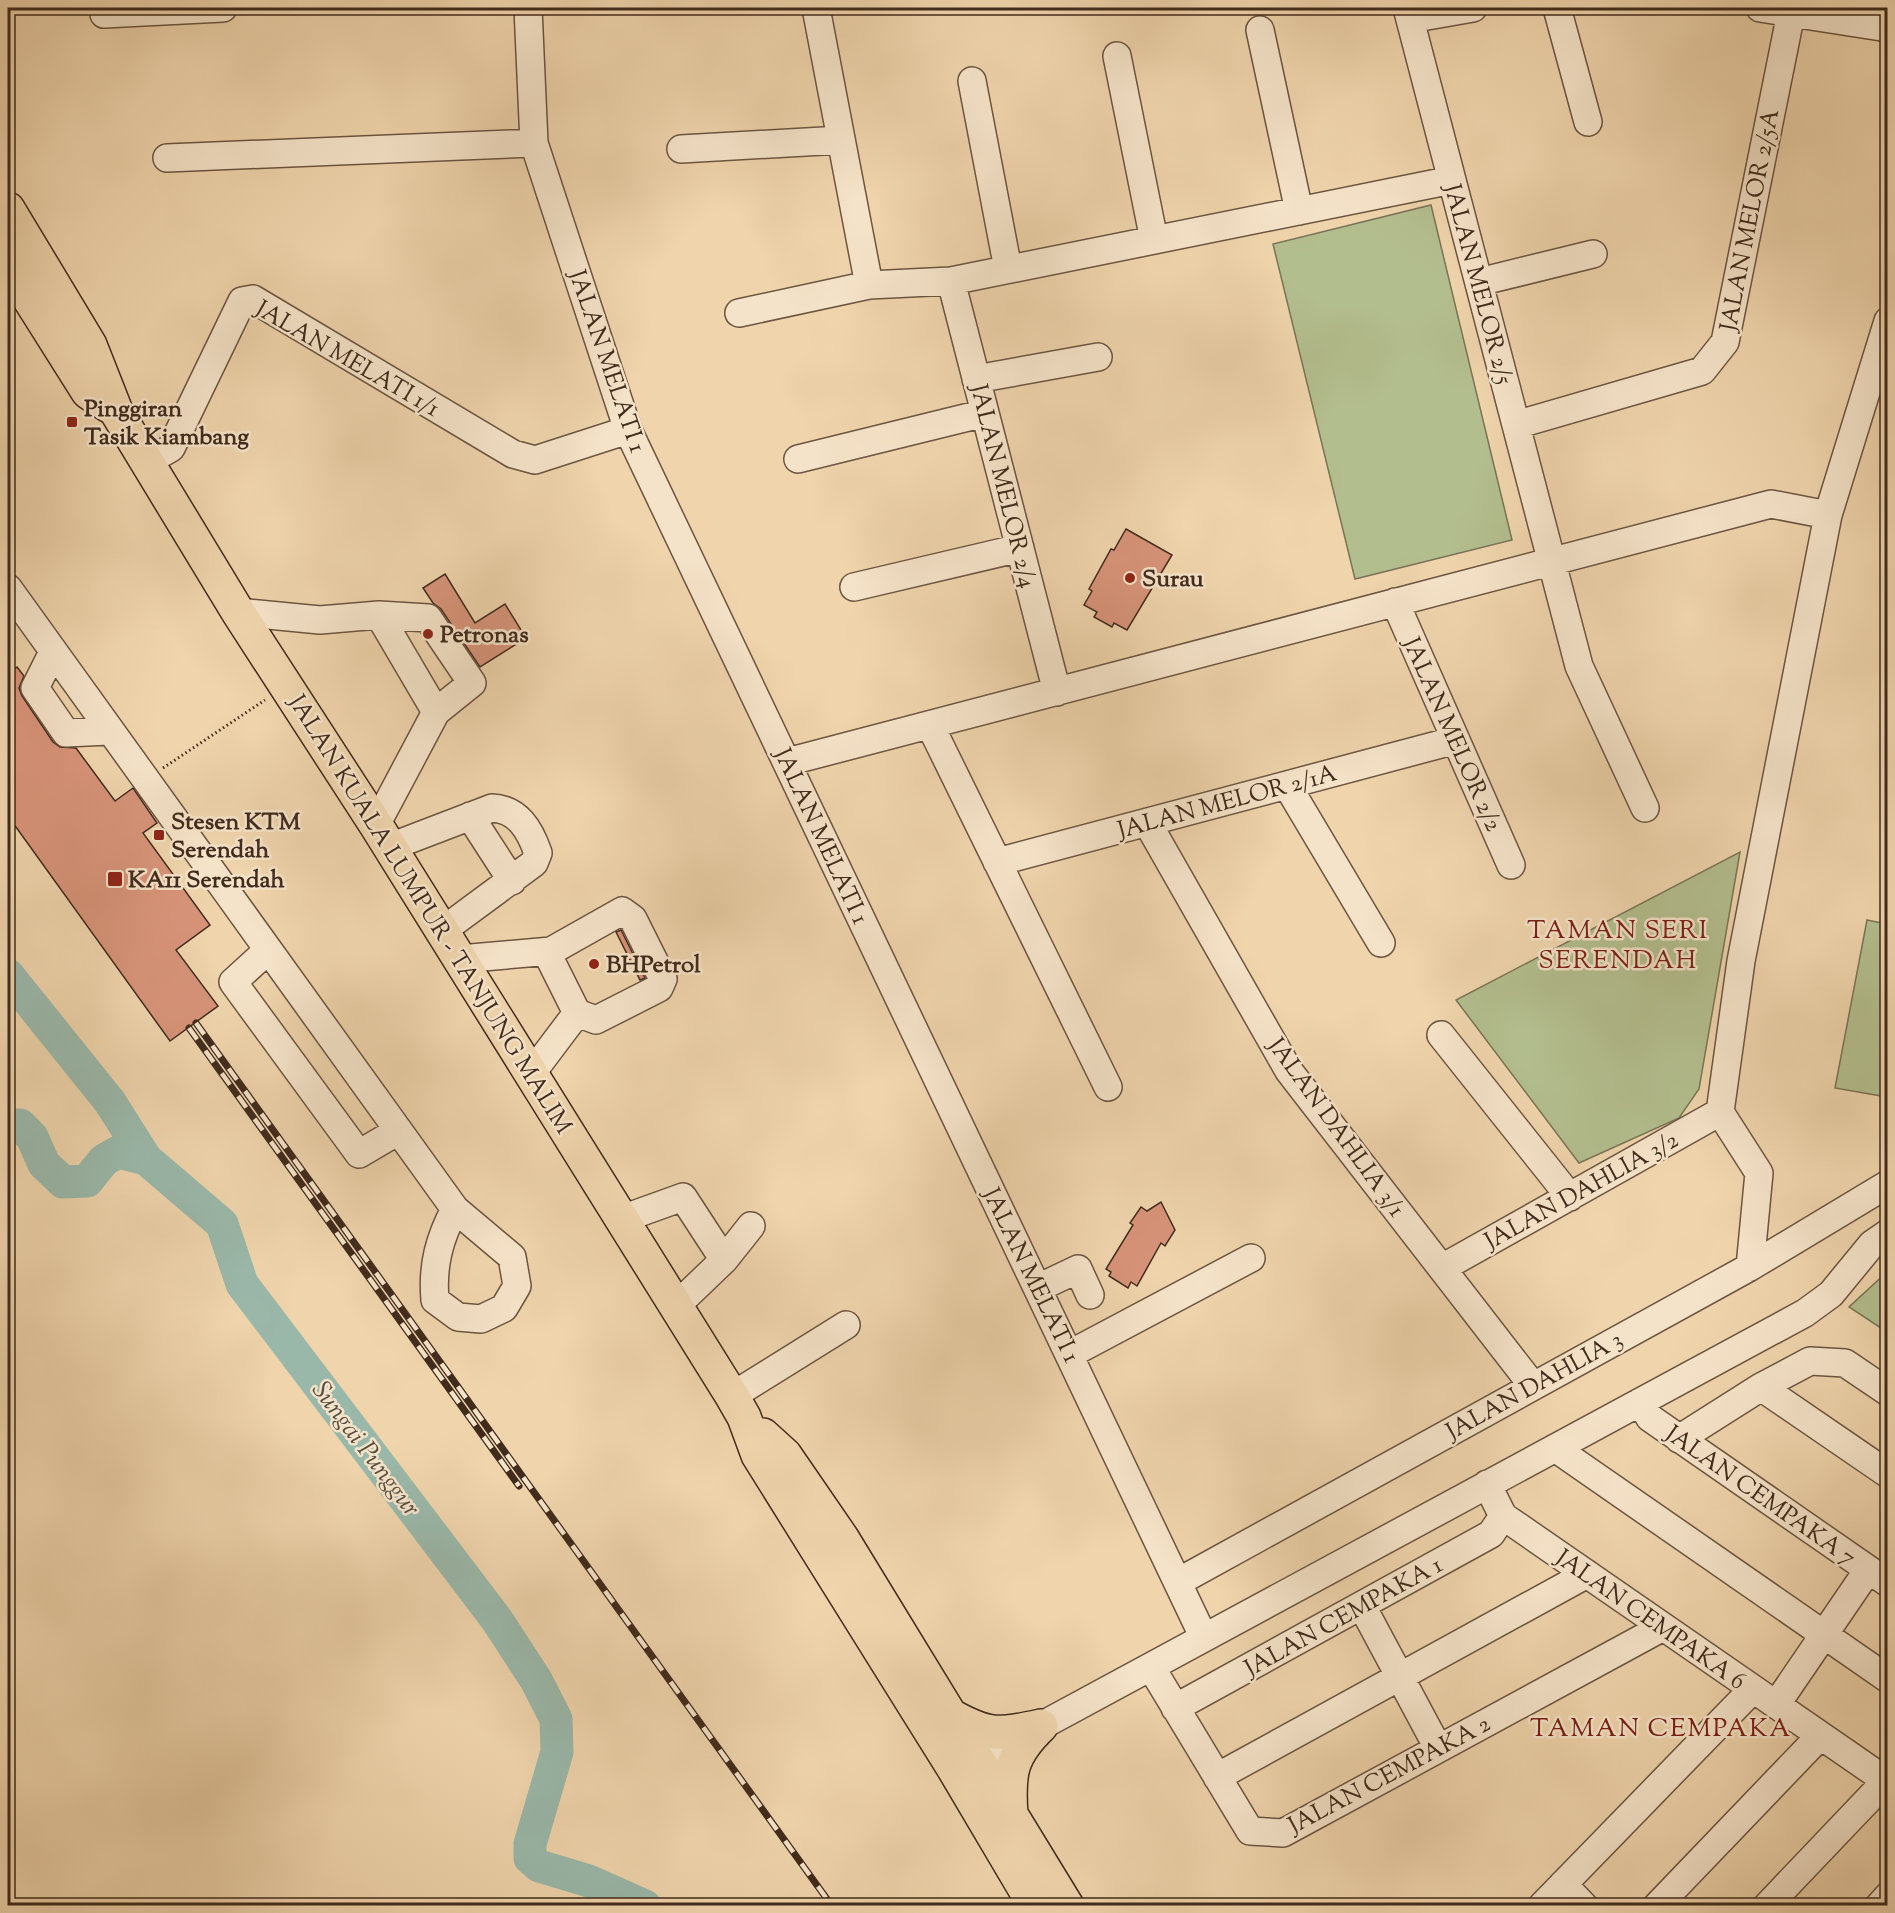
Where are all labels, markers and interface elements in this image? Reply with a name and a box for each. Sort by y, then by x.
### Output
street label: JALAN MELOR 2/5A [1712,106,1789,336]
street label: JALAN MELOR 2/5 [1433,179,1520,389]
street label: JALAN MELATI 1 [558,264,653,458]
street label: JALAN MELATI 1/1 [247,292,445,426]
street label: JALAN MELOR 2/4 [960,379,1044,592]
place label: Pinggiran Tasik Kiambang [84,393,249,455]
marker: Pinggiran Tasik Kiambang [65,415,79,429]
place label: Surau [1142,563,1204,597]
marker: Surau [1123,571,1137,585]
place label: Petronas [440,619,529,653]
marker: Petronas [421,627,435,641]
street label: JALAN MELOR 2/2 [1392,631,1509,837]
street label: JALAN KUALA LUMPUR - TANJUNG MALIM [278,687,579,1141]
street label: JALAN MELATI 1 [764,741,876,931]
street label: JALAN MELOR 2/1A [1112,757,1341,849]
place label: Stesen KTM Serendah [171,806,301,868]
marker: Stesen KTM Serendah [152,828,166,842]
place label: KA11 Serendah [128,864,286,898]
marker: KA11 Serendah [106,870,124,888]
district label: TAMAN SERI SERENDAH [1527,913,1709,980]
place label: BHPetrol [606,949,701,983]
marker: BHPetrol [587,957,601,971]
street label: JALAN DAHLIA 3/1 [1258,1030,1412,1225]
street label: JALAN DAHLIA 3/2 [1477,1124,1685,1260]
street label: JALAN MELATI 1 [972,1181,1087,1369]
street label: JALAN DAHLIA 3 [1439,1324,1630,1450]
water label: Sungai Punggur [302,1374,428,1525]
street label: JALAN CEMPAKA 7 [1656,1417,1862,1575]
street label: JALAN CEMPAKA 6 [1546,1541,1752,1699]
street label: JALAN CEMPAKA 1 [1237,1549,1449,1687]
street label: JALAN CEMPAKA 2 [1281,1708,1497,1844]
district label: TAMAN CEMPAKA [1530,1711,1792,1748]

